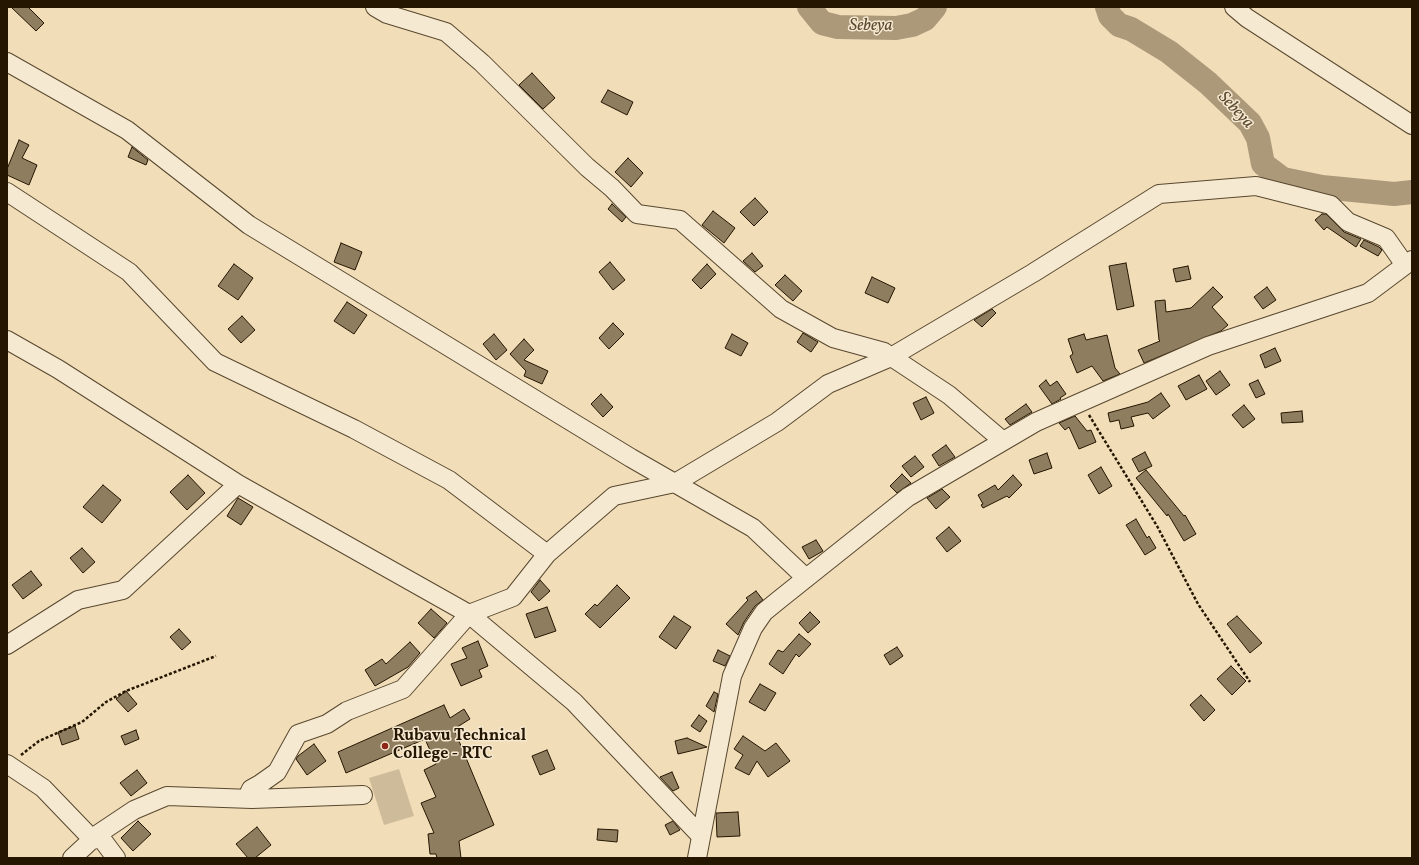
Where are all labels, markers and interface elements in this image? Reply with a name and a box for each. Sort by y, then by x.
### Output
water label: Sebeya [849,17,893,37]
water label: Sebeya [1213,88,1257,134]
place label: Rubavu Technical College - RTC [393,727,526,765]
marker: Rubavu Technical College - RTC [380,741,390,751]

